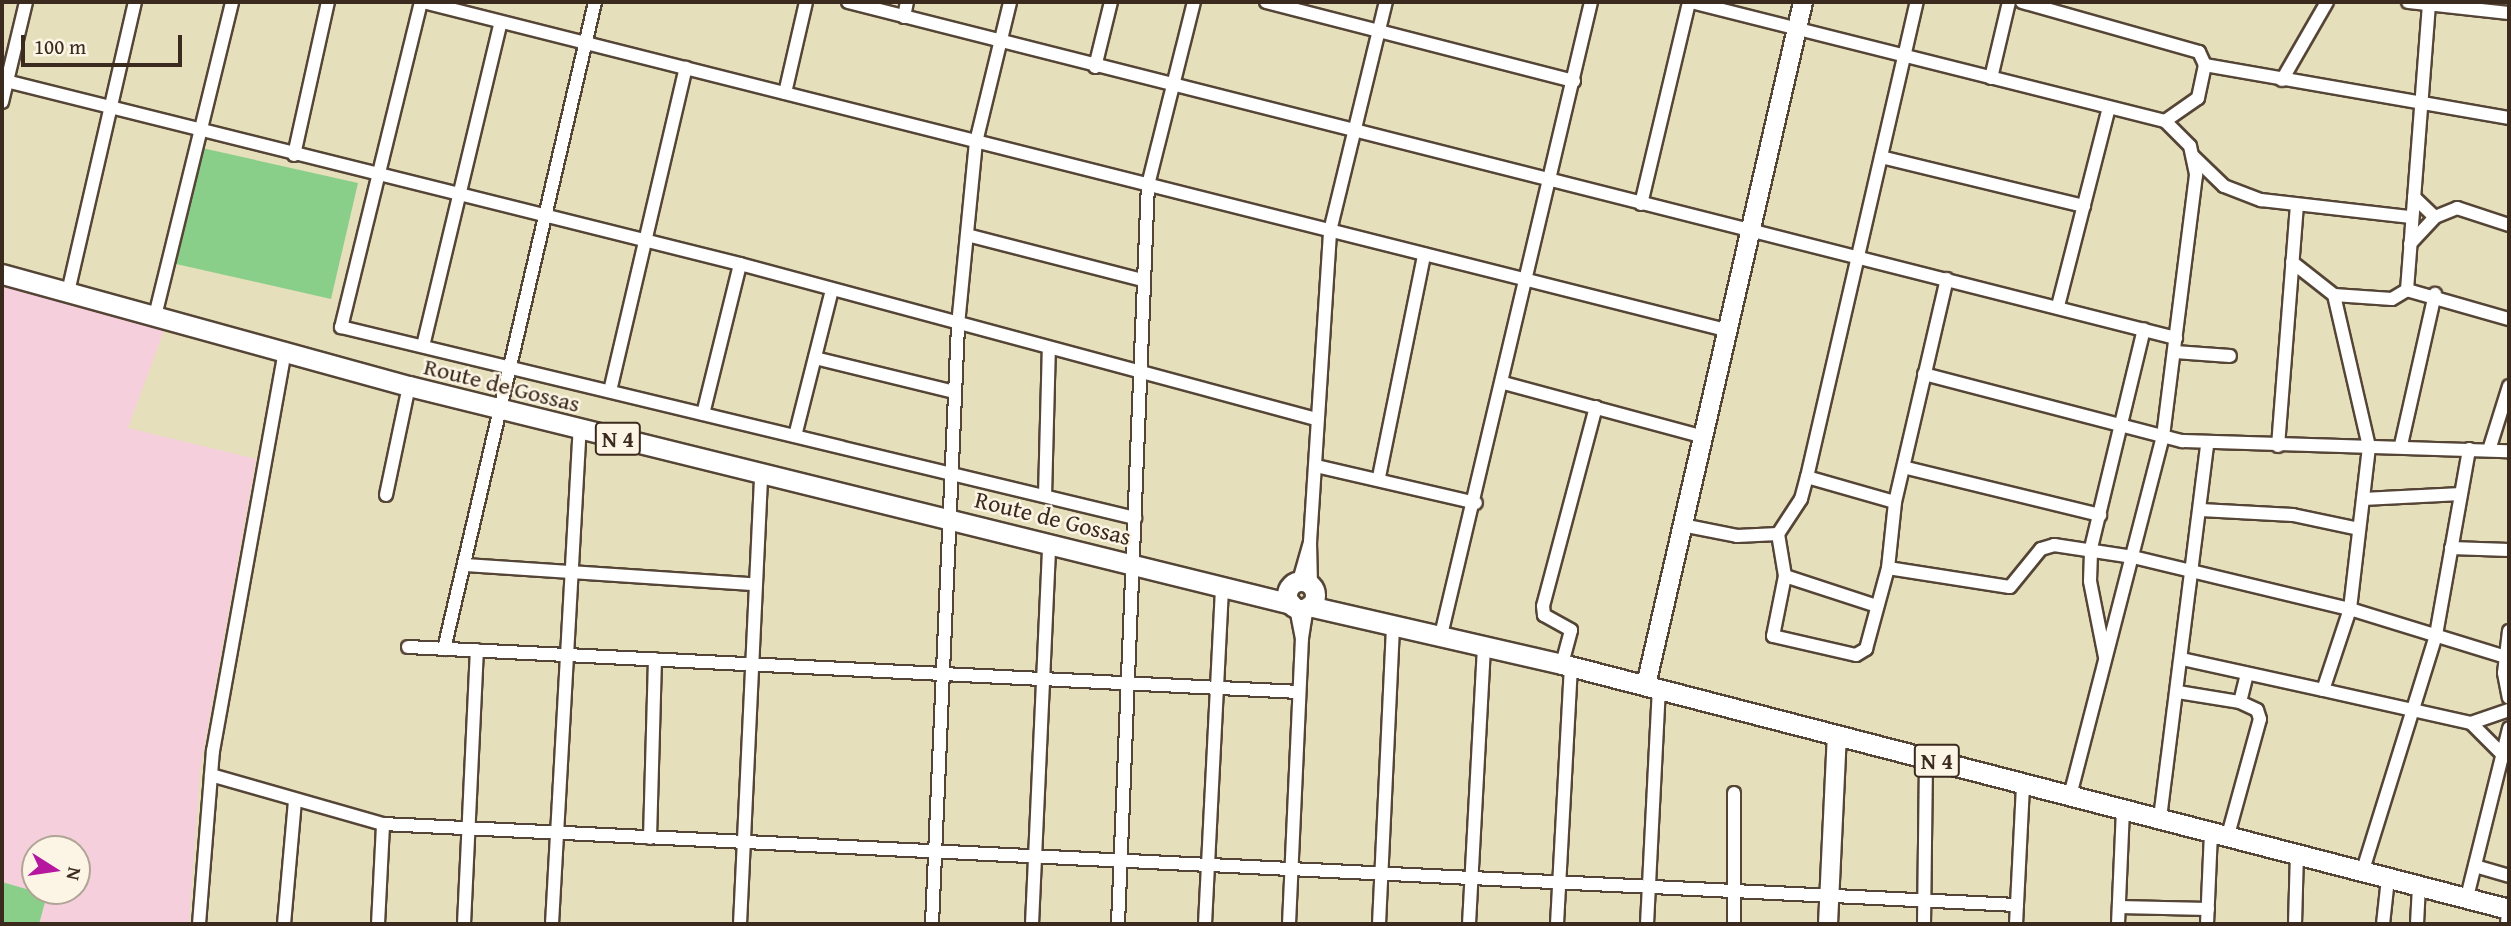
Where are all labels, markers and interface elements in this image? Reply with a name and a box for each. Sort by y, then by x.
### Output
scale bar [24,21,186,65]
text: 100 m [34,31,86,62]
street label: Route de Gossas [421,352,583,418]
road number: N 4 [594,420,642,458]
street label: Route de Gossas [972,485,1134,551]
road number: N 4 [1912,741,1962,780]
north arrow [21,835,91,905]
text: N [60,865,90,883]

